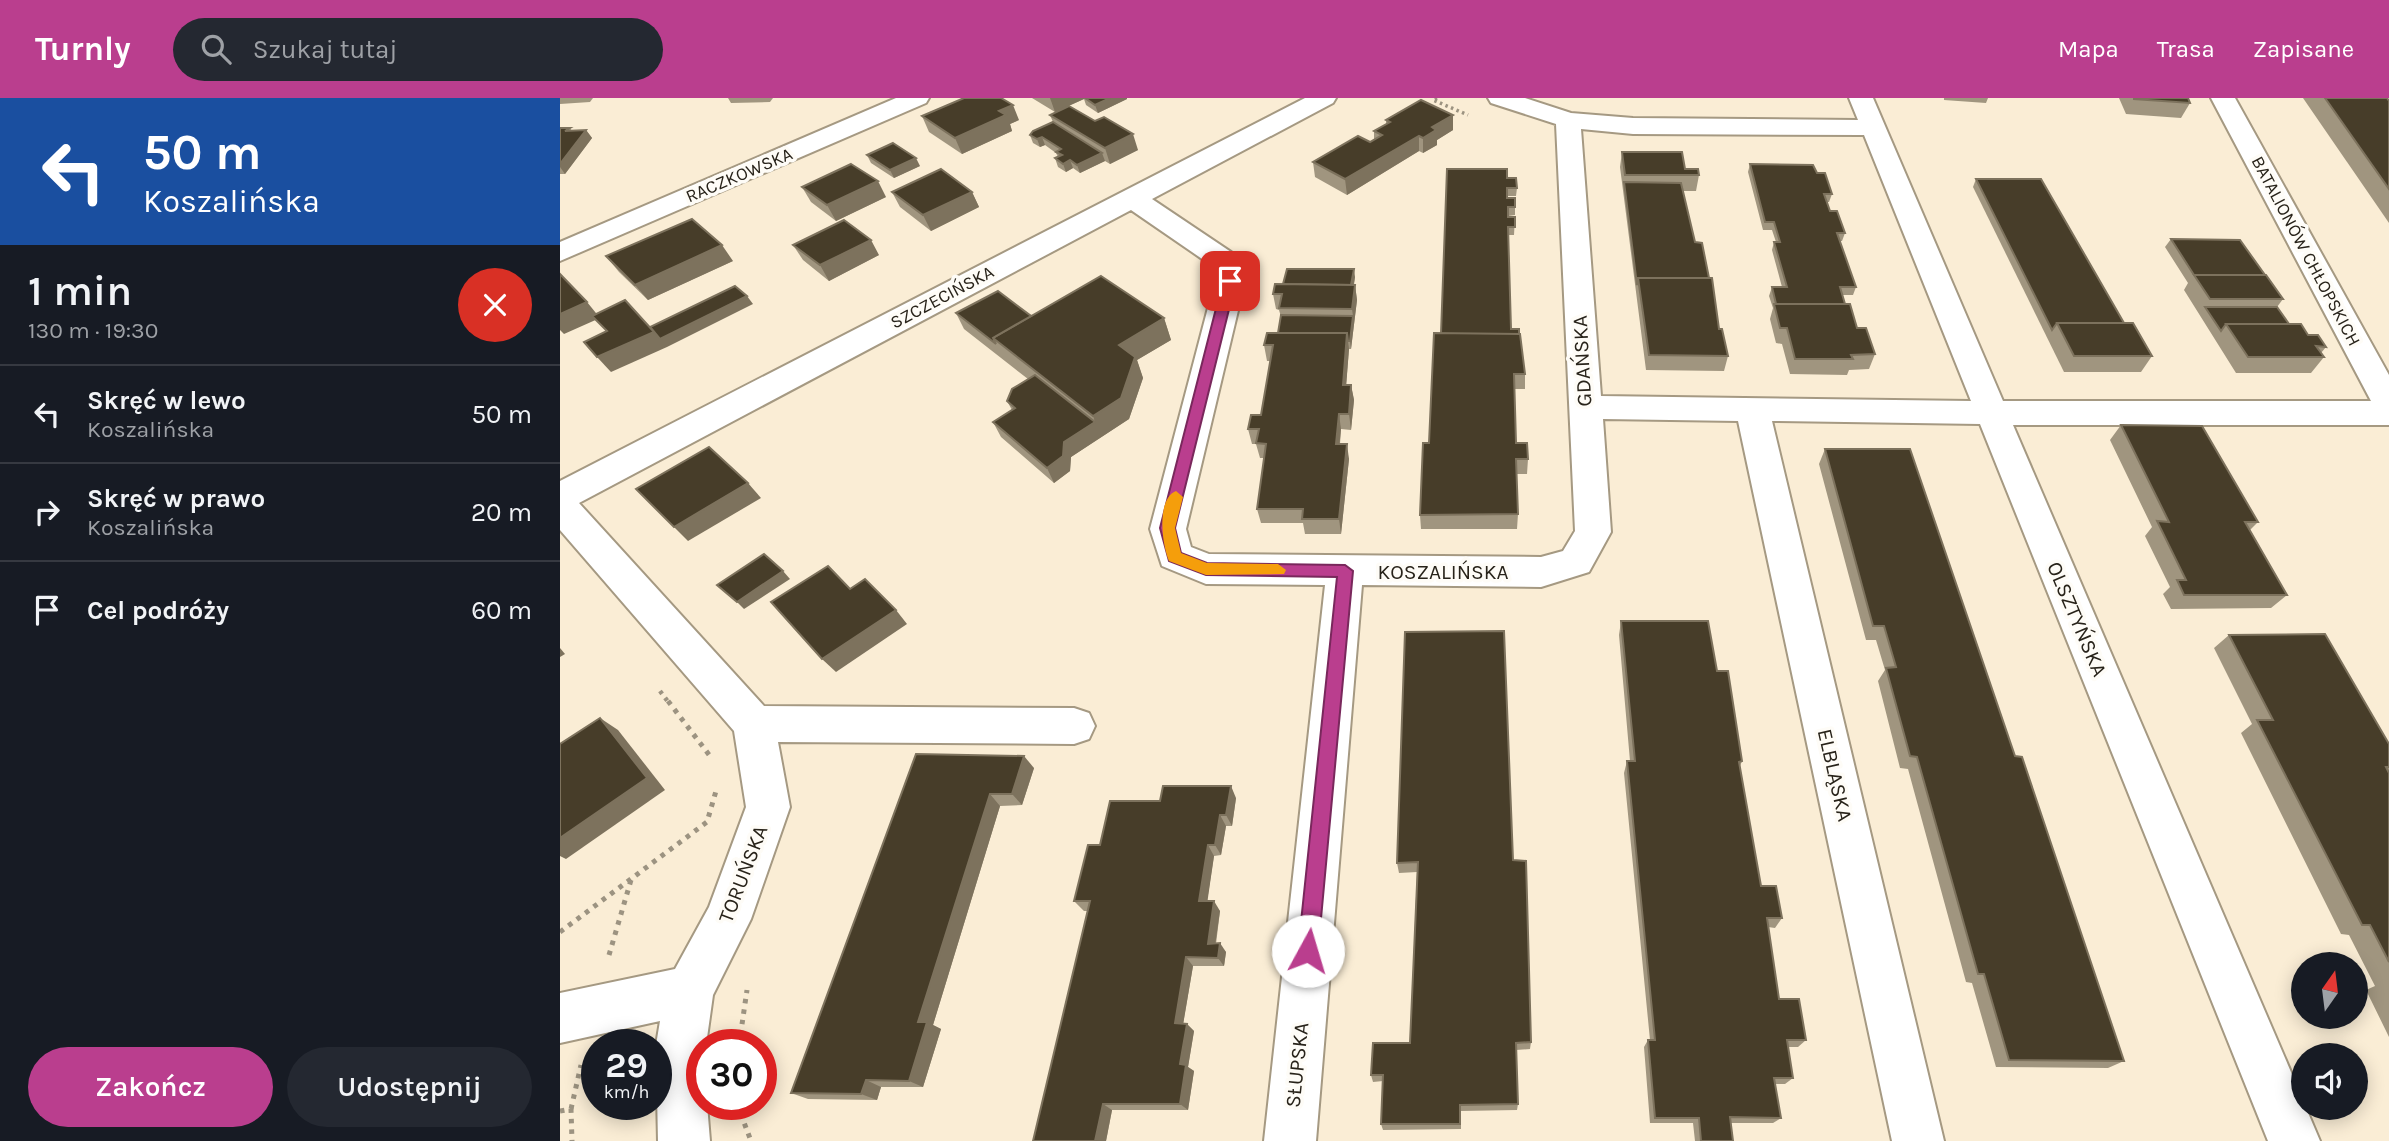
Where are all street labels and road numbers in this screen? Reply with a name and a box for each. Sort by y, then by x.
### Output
street label: RACZKOWSKA [682,143,796,207]
street label: BATALIONÓW CHŁOPSKICH [2247,152,2366,350]
street label: SZCZECIŃSKA [886,260,997,333]
street label: GDAŃSKA [1568,315,1596,407]
street label: OLSZTYŃSKA [2042,558,2112,680]
street label: KOSZALIŃSKA [1377,560,1509,584]
street label: ELBLĄSKA [1813,726,1857,824]
street label: TORUŃSKA [713,822,773,926]
street label: SŁUPSKA [1281,1021,1313,1109]

